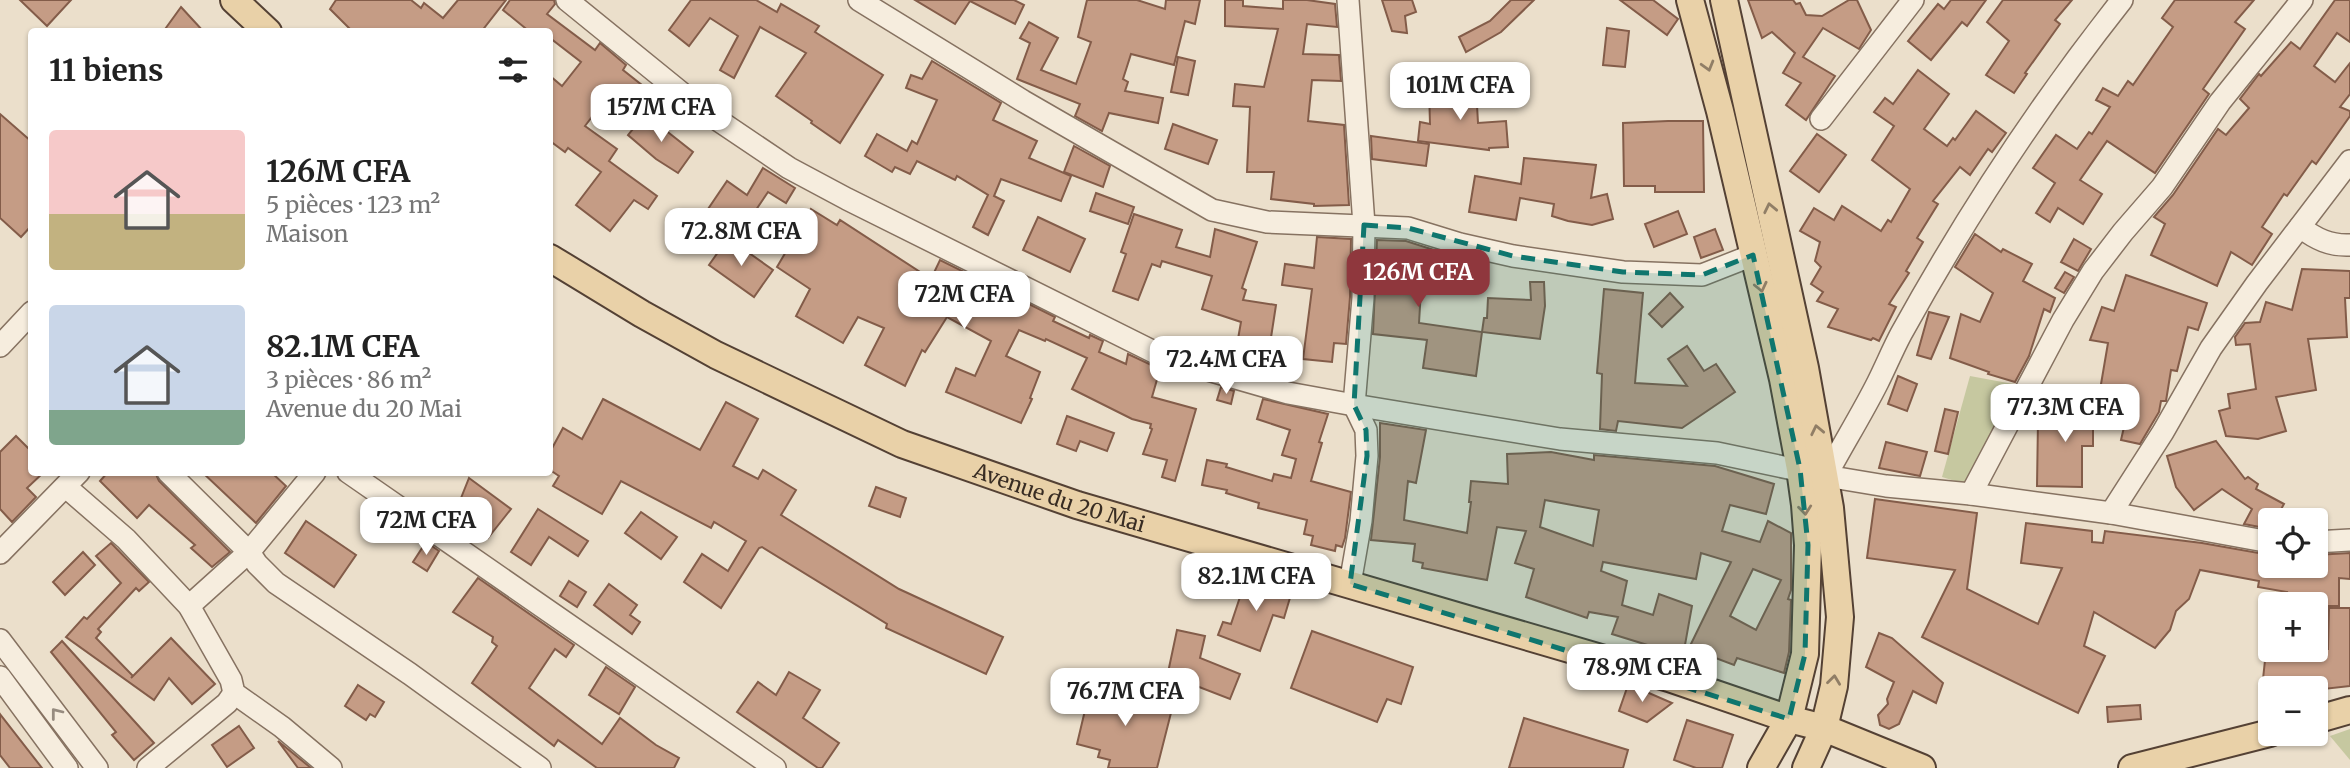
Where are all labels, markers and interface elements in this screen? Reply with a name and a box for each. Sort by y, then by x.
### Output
text: 11 biens [49,51,164,89]
icon: filters [494,51,532,89]
one-way arrow [1700,60,1714,72]
pin: 101M CFA [1388,62,1532,122]
text: 101M CFA [1406,70,1514,99]
pin: 157M CFA [589,85,733,144]
text: 157M CFA [607,92,715,121]
text: 126M CFA [266,152,410,190]
icon: home [105,158,189,242]
text: 5 pièces · 123 m² [266,190,440,219]
one-way arrow [1764,202,1778,214]
pin: 72.8M CFA [661,208,821,268]
text: 72.8M CFA [681,216,801,245]
text: Maison [266,219,349,248]
pin: 126M CFA [1346,250,1490,309]
text: 126M CFA [1363,257,1473,286]
pin: 72M CFA [899,272,1029,331]
text: 72M CFA [914,279,1014,308]
one-way arrow [1753,281,1767,293]
text: 82.1M CFA [266,327,419,365]
icon: home [105,333,189,417]
pin: 72.4M CFA [1146,336,1306,396]
text: 72.4M CFA [1166,344,1286,373]
text: 3 pièces · 86 m² [266,365,431,394]
pin: 77.3M CFA [1985,384,2145,444]
text: 77.3M CFA [2007,392,2123,421]
text: Avenue du 20 Mai [266,394,462,423]
one-way arrow [1810,424,1825,436]
street label: Avenue du 20 Mai [969,456,1149,538]
pin: 72M CFA [361,498,491,557]
text: 72M CFA [376,505,476,534]
one-way arrow [1797,505,1812,516]
map controls [2258,508,2328,746]
button: locate [2258,508,2328,578]
pin: 82.1M CFA [1176,554,1336,613]
text: 82.1M CFA [1197,561,1315,590]
button: + [2258,592,2328,662]
pin: 78.9M CFA [1562,644,1722,704]
text: 78.9M CFA [1583,652,1701,681]
pin: 76.7M CFA [1045,668,1205,728]
one-way arrow [1826,675,1841,686]
text: 76.7M CFA [1066,676,1184,705]
button: − [2258,676,2328,746]
one-way arrow [52,709,65,721]

